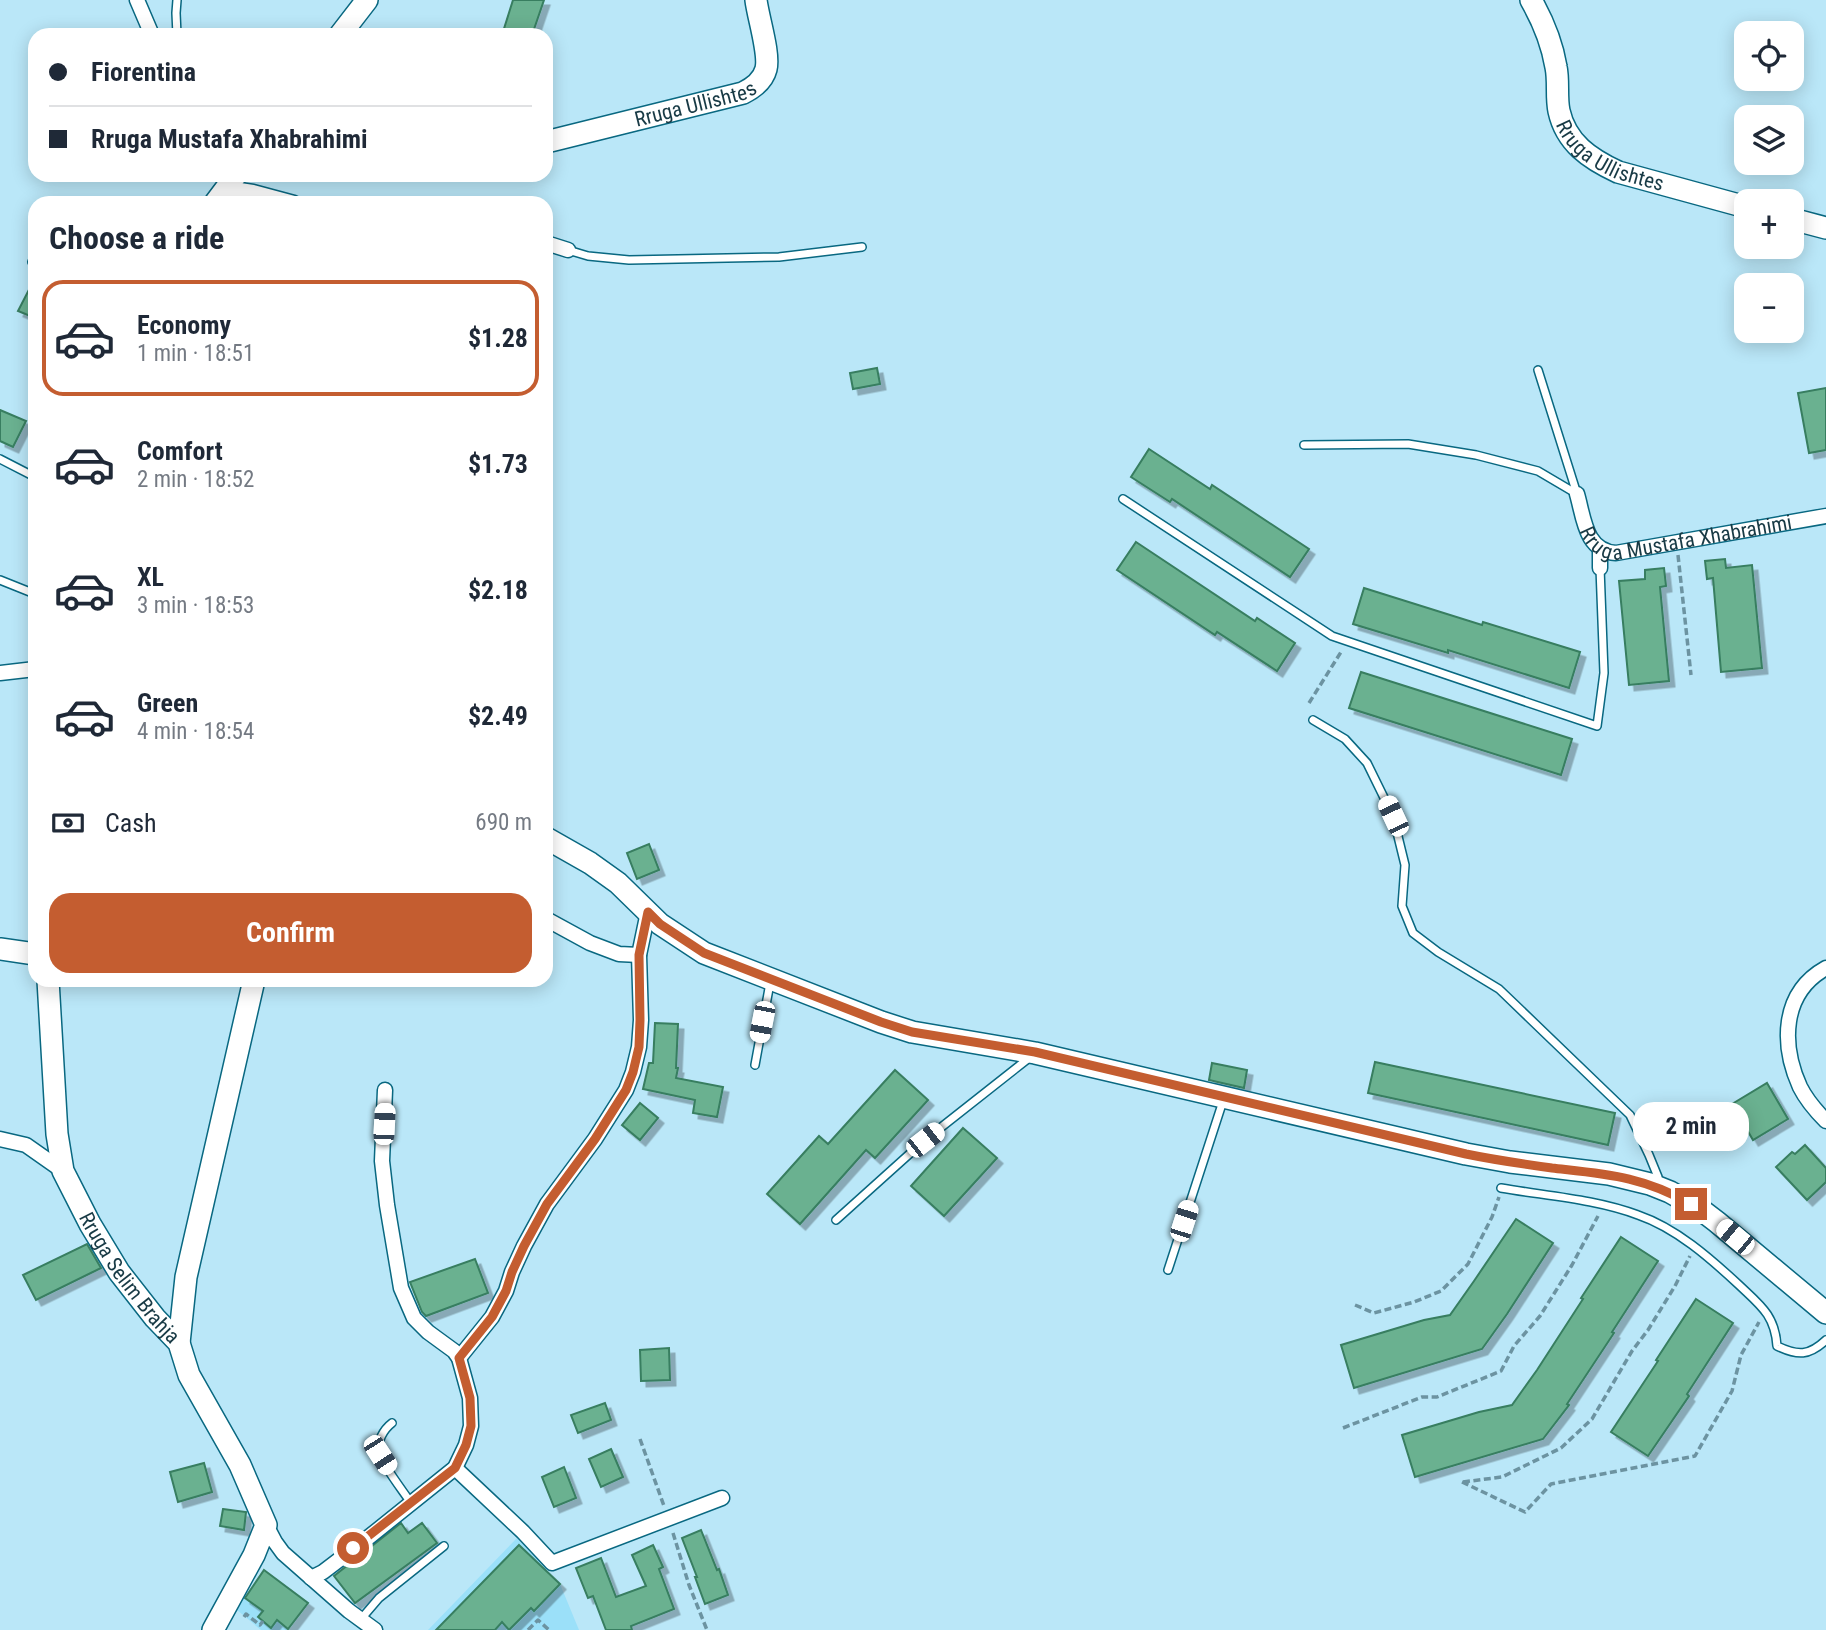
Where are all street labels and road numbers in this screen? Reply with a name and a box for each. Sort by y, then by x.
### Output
street label: Rruga Ullishtes [632,76,761,132]
street label: Rruga Ullishtes [1551,116,1666,196]
street label: Rruga Mustafa Xhabrahimi [1583,506,1803,532]
street label: Rruga Selim Brahja [74,1208,185,1348]

